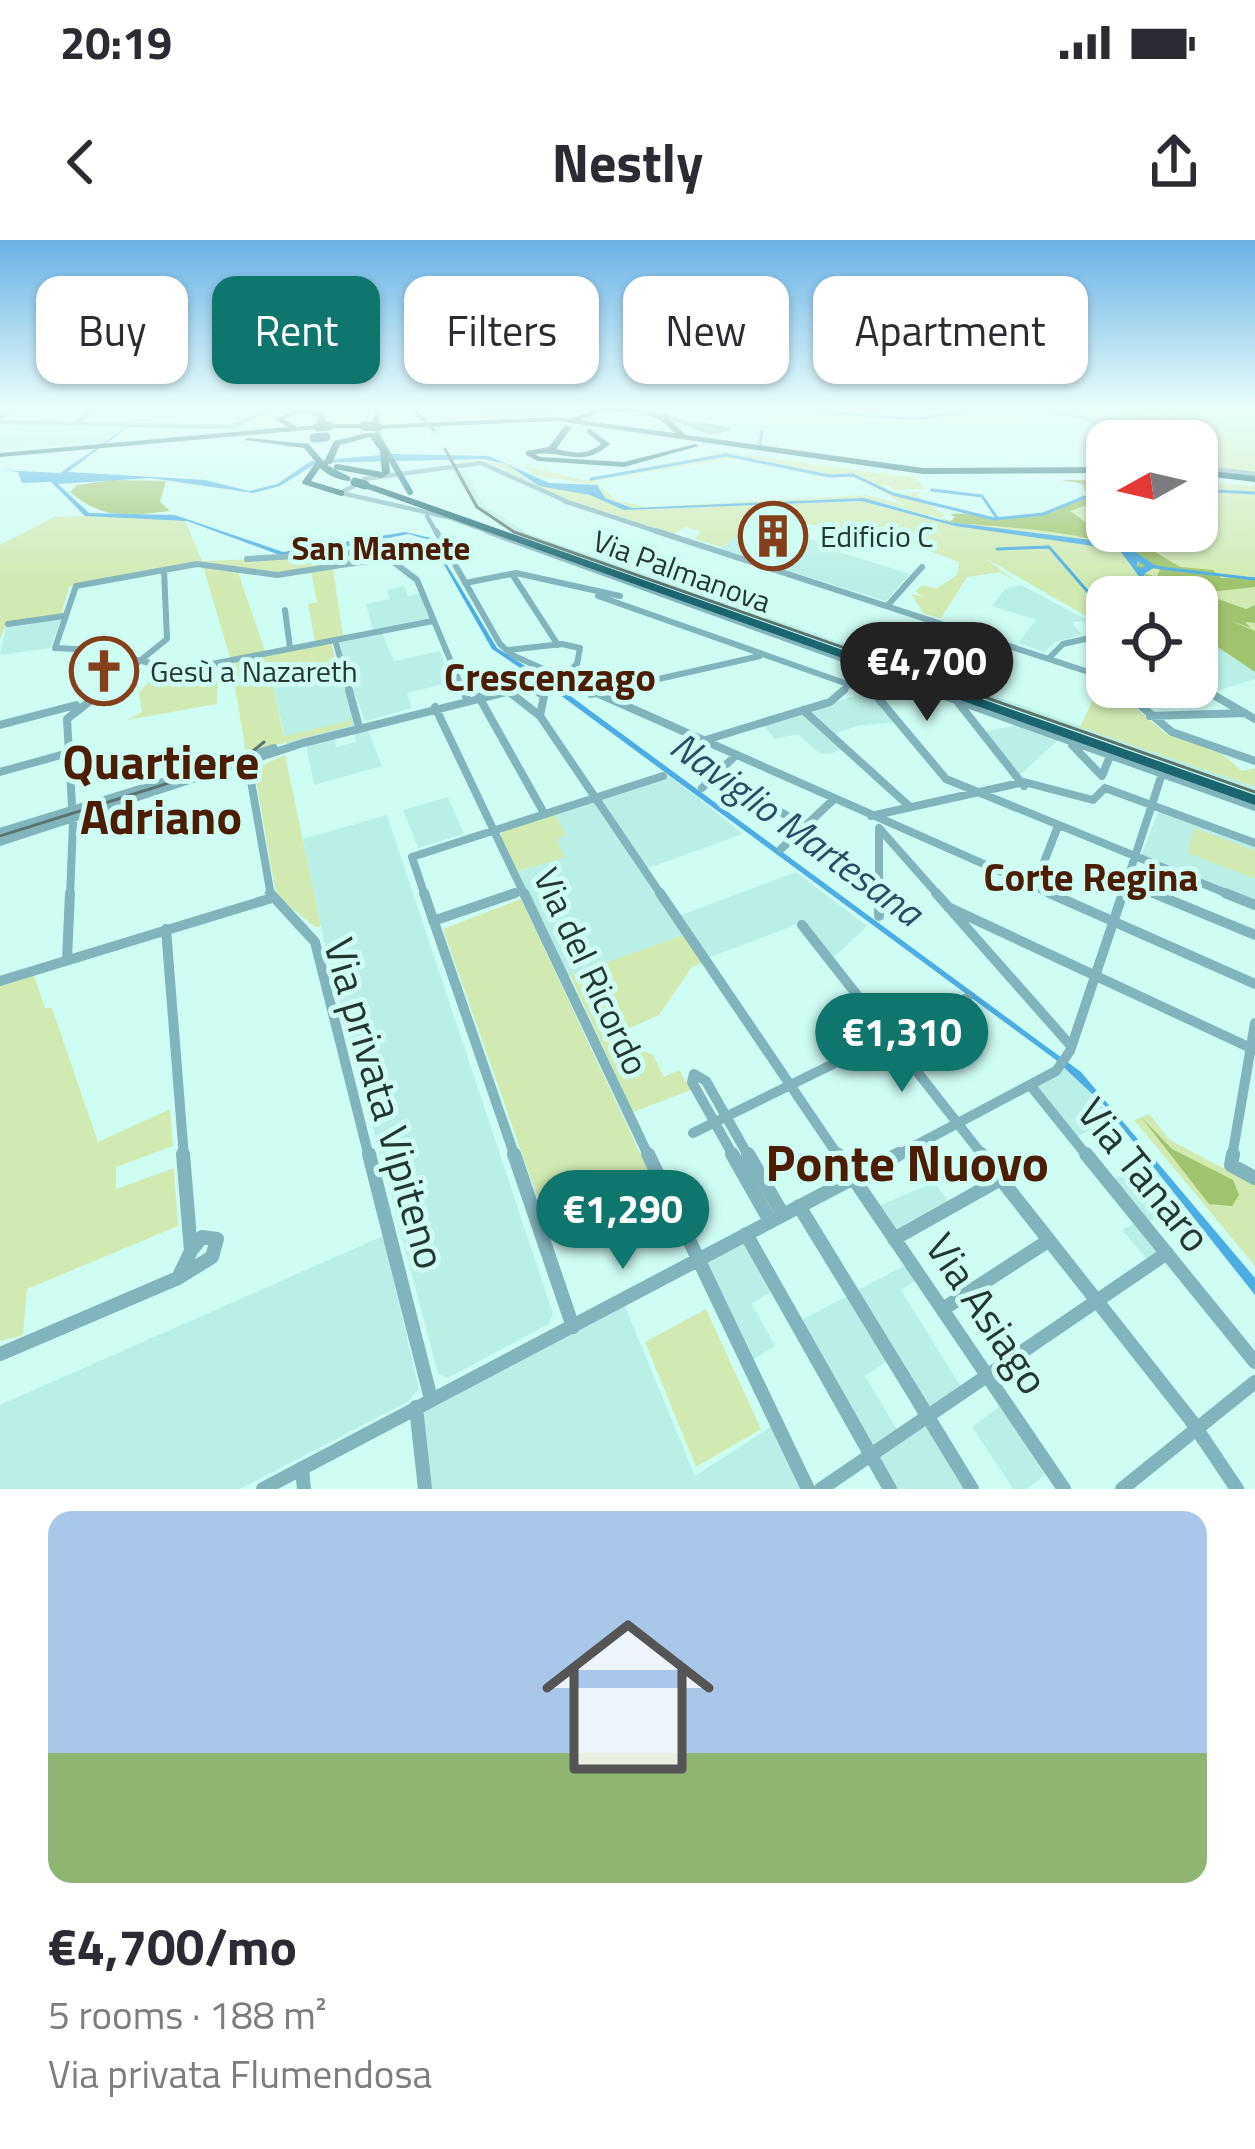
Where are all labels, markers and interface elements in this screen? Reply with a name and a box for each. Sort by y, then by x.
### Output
text: 20:19 [60,8,172,76]
text: Nestly [552,121,703,203]
icon: back [48,129,114,195]
icon: share [1141,129,1207,195]
chip: Buy [36,276,188,384]
chip: Rent [212,276,380,384]
chip: Filters [404,276,599,384]
chip: New [623,276,789,384]
chip: Apartment [813,276,1088,384]
north arrow [1086,420,1218,552]
map controls [1086,420,1218,708]
building icon: Edificio C [738,501,808,571]
place label: Edificio C [820,513,934,559]
street label: Via Palmanova [587,518,777,624]
district label: San Mamete [292,523,470,573]
button: locate [1086,576,1218,708]
pin: €4,700 [829,622,1025,724]
text: €4,700 [867,631,987,690]
church icon: Gesù a Nazareth [69,636,139,706]
district label: Crescenzago [444,647,656,706]
place label: Gesù a Nazareth [150,648,358,694]
water label: Naviglio Martesana [658,716,938,941]
district label: Quartiere Adriano [63,725,259,853]
district label: Corte Regina [984,847,1198,906]
street label: Via del Ricordo [520,858,664,1084]
street label: Via privata Vipiteno [308,930,464,1276]
pin: €1,310 [804,993,1000,1095]
text: €1,310 [842,1002,962,1061]
street label: Via Tanaro [1062,1083,1228,1265]
district label: Ponte Nuovo [765,1123,1049,1201]
pin: €1,290 [525,1170,721,1272]
text: €1,290 [563,1179,683,1238]
street label: Via Asiago [910,1219,1066,1407]
icon: home [520,1589,736,1805]
text: €4,700/mo [48,1907,297,1985]
text: 5 rooms · 188 m² [48,1985,327,2044]
text: Via privata Flumendosa [48,2044,432,2103]

